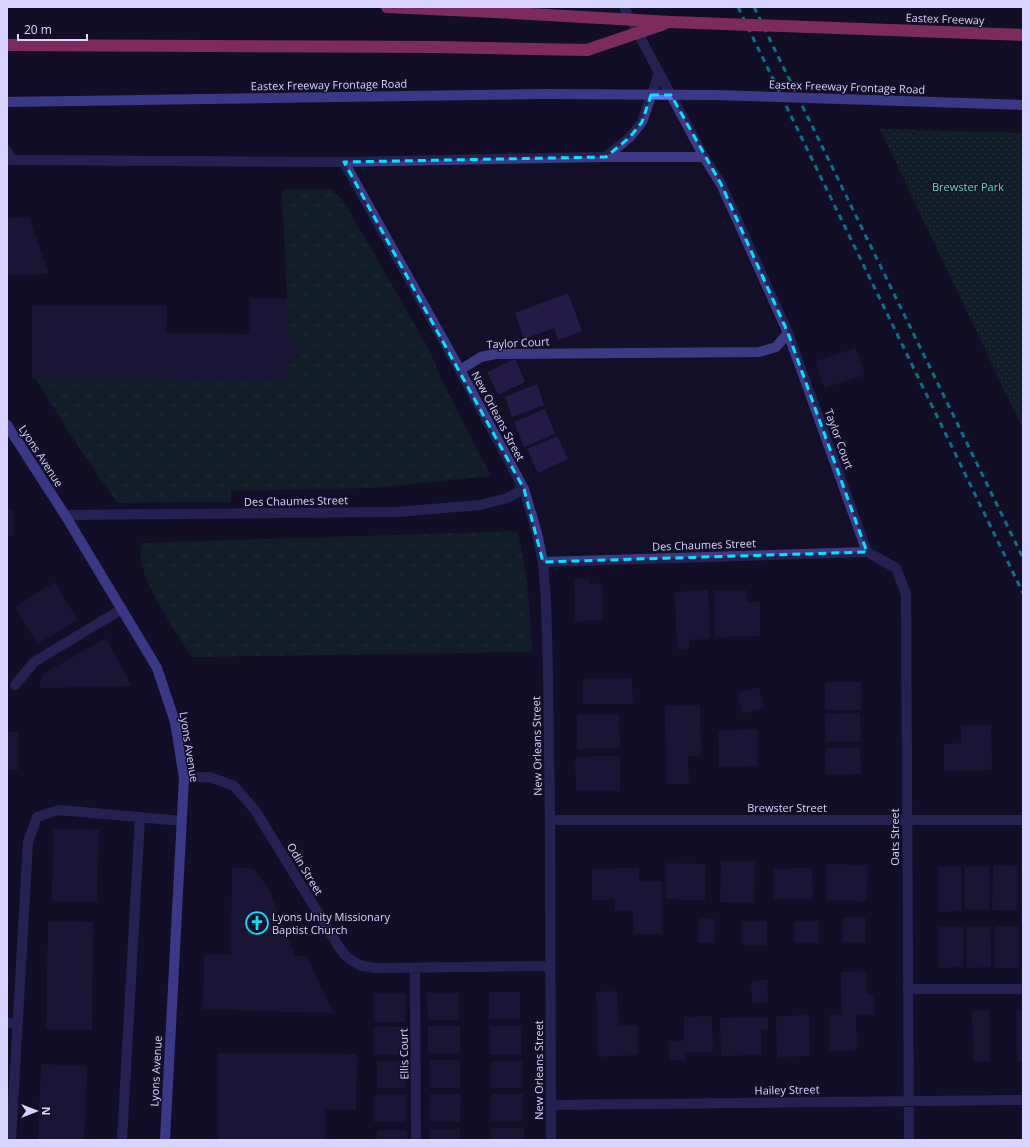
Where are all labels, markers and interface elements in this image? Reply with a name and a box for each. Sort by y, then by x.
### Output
street label: Eastex Freeway [905,10,985,27]
scale bar [18,16,87,42]
text: 20 m [24,21,52,38]
street label: Eastex Freeway Frontage Road [251,76,407,93]
street label: Eastex Freeway Frontage Road [769,76,926,97]
park label: Brewster Park [932,179,1004,194]
street label: Taylor Court [486,333,550,352]
street label: New Orleans Street [468,368,528,463]
street label: Taylor Court [822,407,857,471]
street label: Lyons Avenue [16,422,67,490]
street label: Des Chaumes Street [244,492,348,509]
street label: Des Chaumes Street [652,535,756,554]
street label: New Orleans Street [528,696,545,796]
street label: Lyons Avenue [177,711,202,783]
street label: Brewster Street [747,800,827,815]
street label: Oats Street [887,808,902,866]
street label: Odin Street [284,840,327,898]
place label: Lyons Unity Missionary Baptist Church [272,909,390,937]
church icon: Lyons Unity Missionary Baptist Church [244,910,270,936]
street label: New Orleans Street [531,1020,546,1120]
street label: Ellis Court [396,1028,411,1080]
street label: Lyons Avenue [146,1035,165,1107]
street label: Hailey Street [754,1081,820,1098]
north arrow [16,1091,56,1131]
text: N [39,1107,54,1115]

